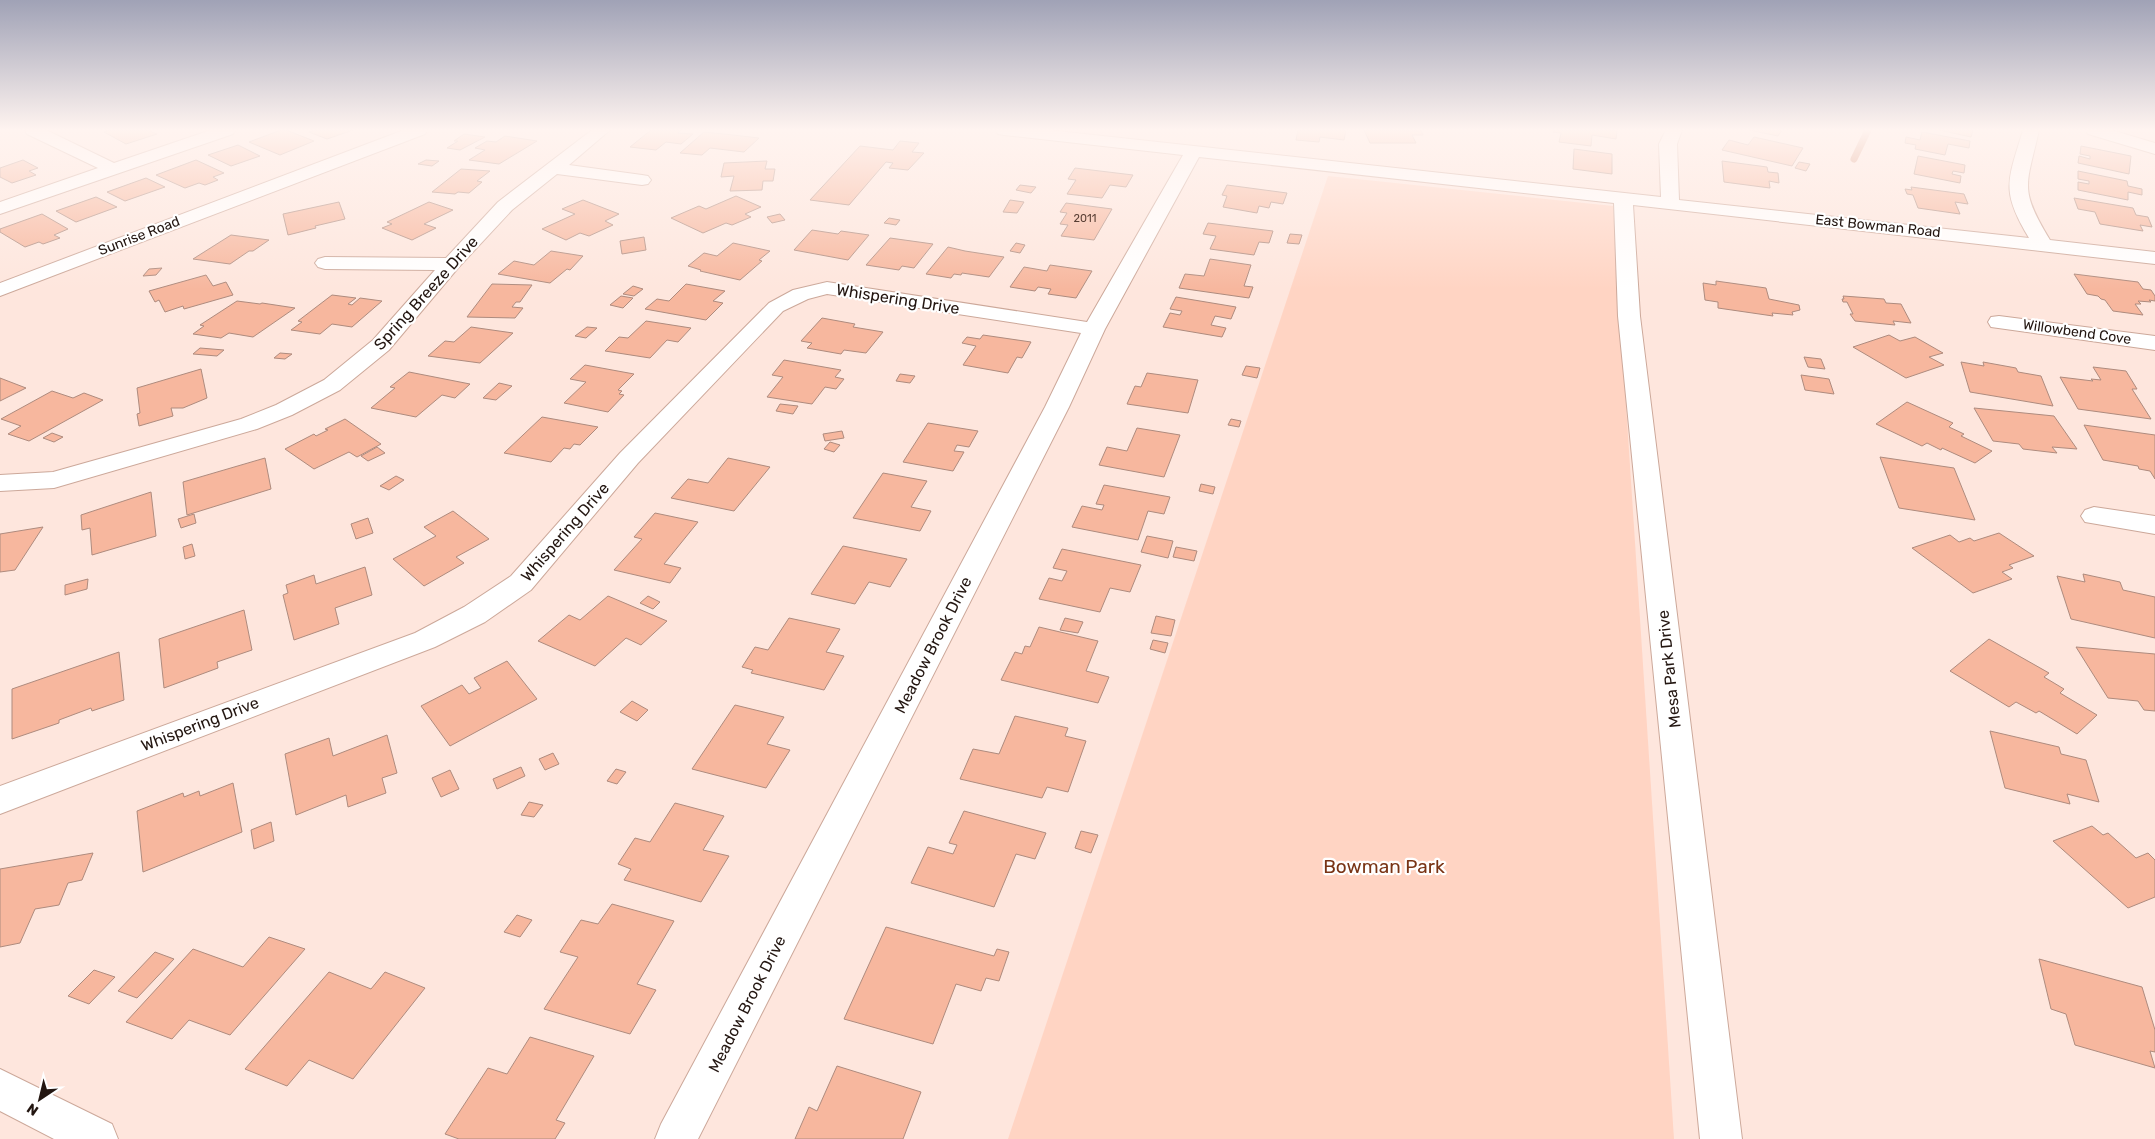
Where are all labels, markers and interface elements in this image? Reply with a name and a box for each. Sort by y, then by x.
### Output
street label: East Bowman Road [1814,211,1942,241]
house number: 2011 [1074,212,1096,225]
street label: Sunrise Road [96,213,182,259]
street label: Spring Breeze Drive [370,232,482,354]
street label: Whispering Drive [835,280,961,318]
street label: Willowbend Cove [2022,316,2132,348]
street label: Whispering Drive [517,479,613,585]
street label: Meadow Brook Drive [890,573,976,717]
street label: Mesa Park Drive [1653,609,1685,729]
street label: Whispering Drive [138,693,262,755]
park label: Bowman Park [1323,855,1445,878]
street label: Meadow Brook Drive [704,932,790,1076]
north arrow [15,1074,65,1124]
text: N [24,1099,42,1119]

